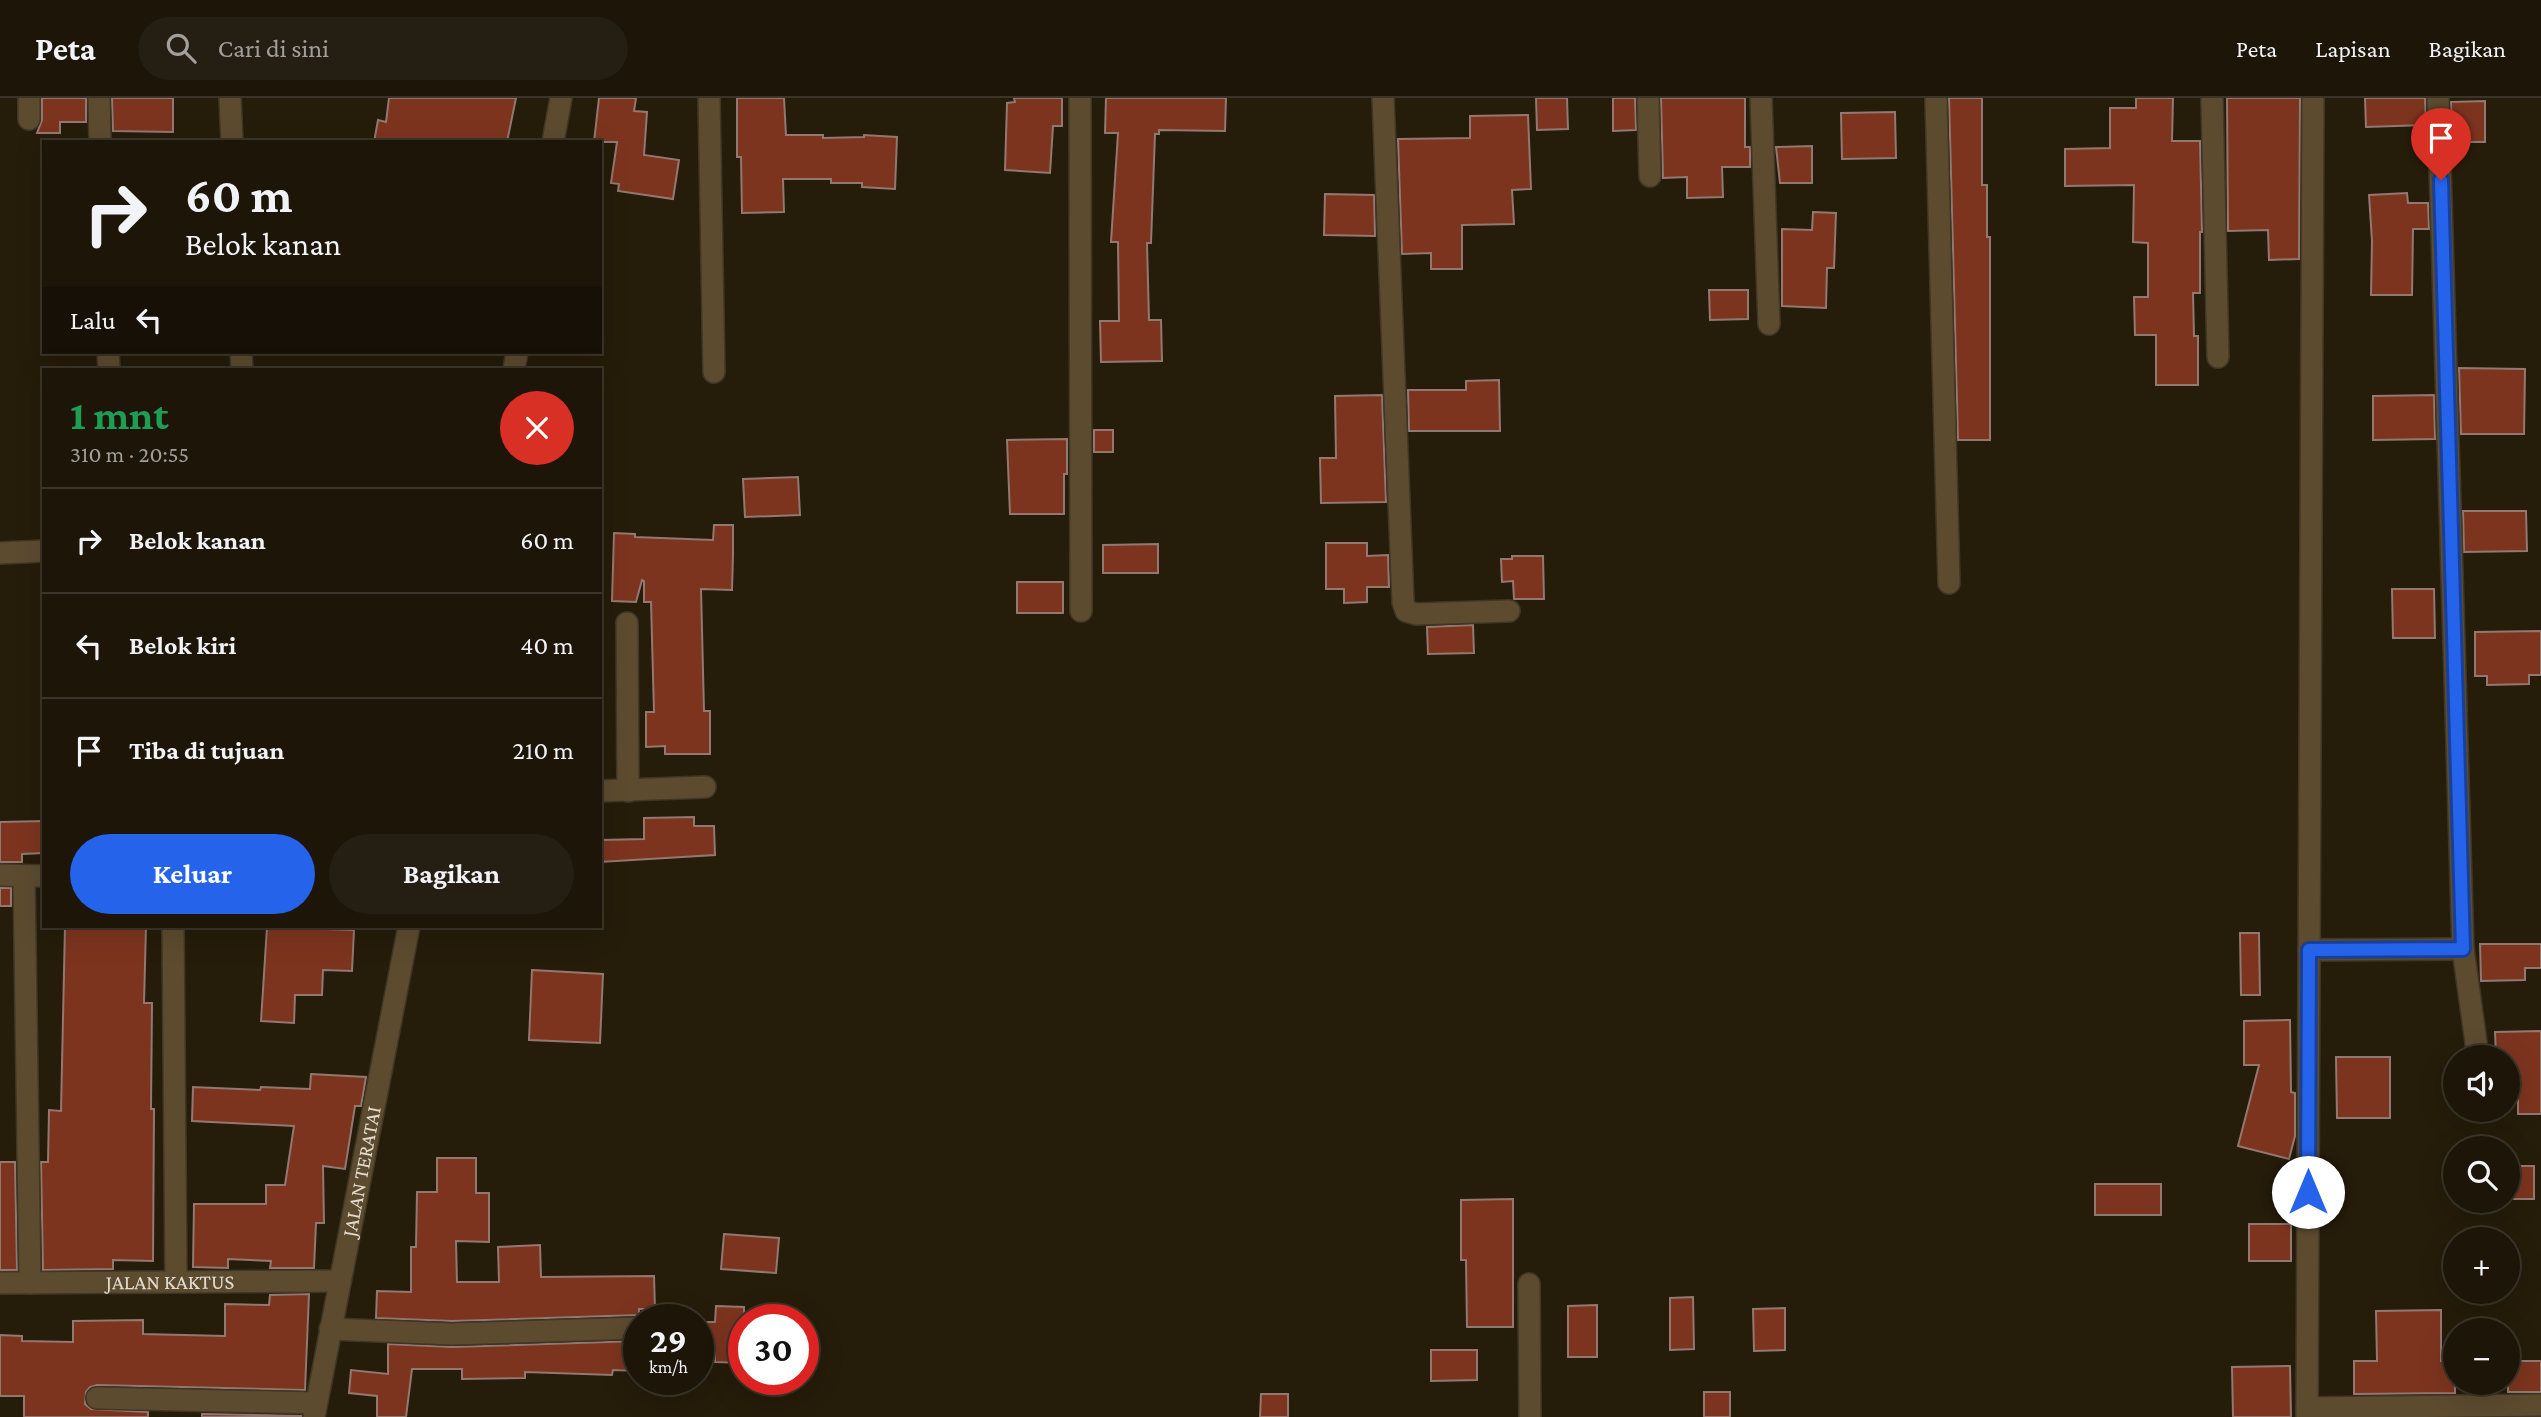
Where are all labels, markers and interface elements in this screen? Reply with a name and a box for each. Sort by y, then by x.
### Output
search box [138,17,628,80]
icon: search [162,29,200,67]
text: Peta [35,30,96,67]
text: Cari di sini [218,34,329,63]
text: Peta [2236,35,2277,62]
text: Lapisan [2315,35,2391,62]
text: Bagikan [2429,35,2506,62]
pin [2411,108,2471,180]
icon: arrive [2422,119,2460,157]
icon: right [70,168,161,259]
text: 60 m [185,168,292,223]
text: Belok kanan [185,226,341,262]
icon: left [130,301,168,339]
text: Lalu [70,306,116,335]
text: 1 mnt [70,391,169,438]
button: close [500,391,574,465]
text: 310 m · 20:55 [70,441,189,467]
icon: right [70,522,108,560]
text: Belok kanan [129,526,266,555]
text: 60 m [520,526,574,555]
icon: left [70,627,108,665]
text: Belok kiri [129,631,236,660]
text: 40 m [520,631,574,660]
icon: arrive [70,732,108,770]
text: Tiba di tujuan [129,736,284,765]
text: 210 m [513,736,574,765]
button: Keluar [70,834,315,914]
button: Bagikan [329,834,574,914]
map controls [2443,1045,2520,1395]
button: sound [2443,1045,2520,1122]
street label: JALAN TERATAI [337,1104,386,1241]
button: search [2443,1136,2520,1213]
position arrow [2271,1155,2345,1229]
button: + [2443,1227,2520,1304]
street label: JALAN KAKTUS [104,1270,235,1294]
speed limit sign: 30 [728,1304,819,1395]
button: − [2443,1318,2520,1395]
text: 29 [650,1321,687,1360]
text: km/h [649,1357,688,1377]

